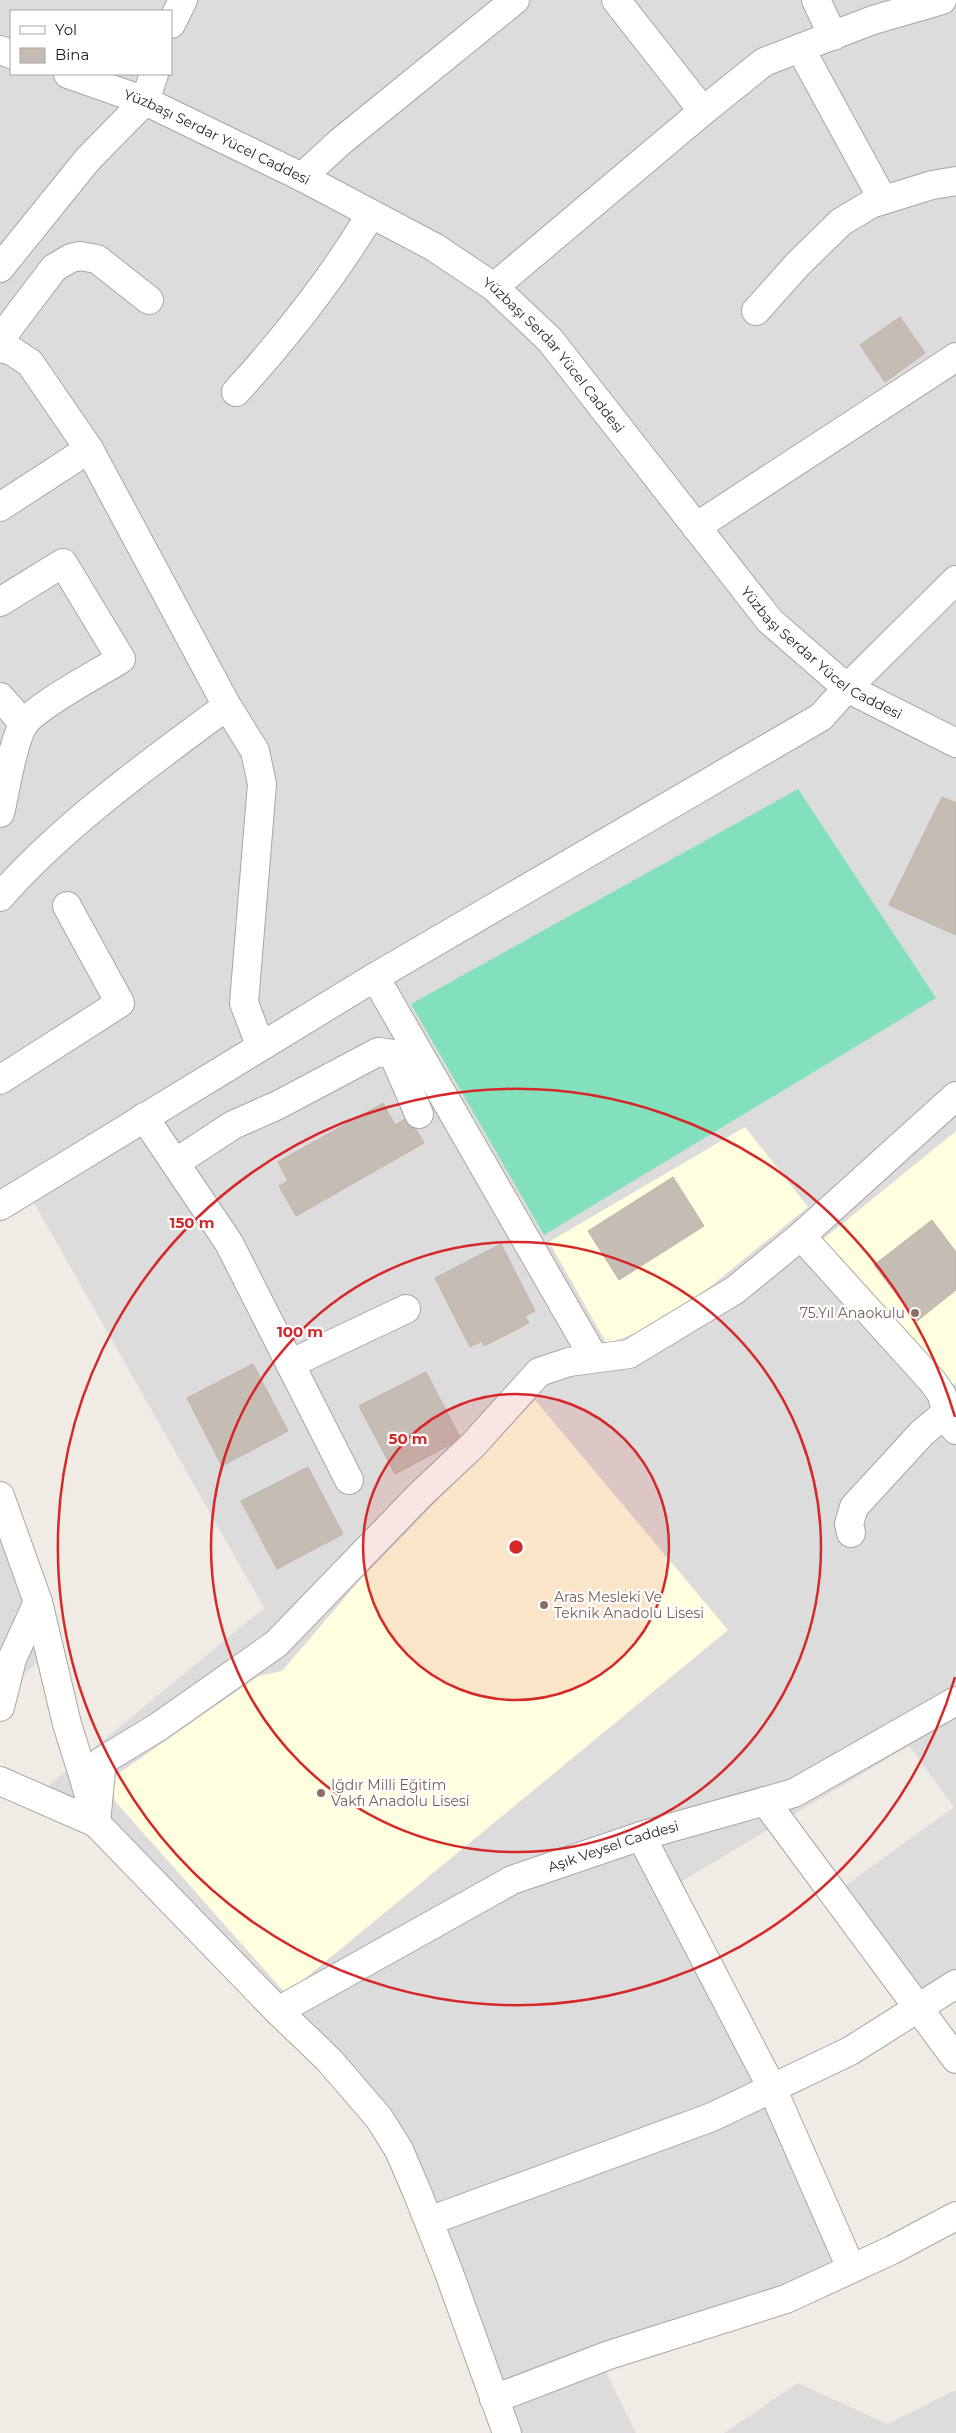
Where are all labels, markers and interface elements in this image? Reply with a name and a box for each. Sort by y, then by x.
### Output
legend [10,10,172,75]
text: Yol [55,20,77,39]
text: Bina [55,45,89,64]
street label: Yüzbaşı Serdar Yücel Caddesi [122,85,313,189]
street label: Yüzbaşı Serdar Yücel Caddesi [479,273,628,436]
street label: Yüzbaşı Serdar Yücel Caddesi [737,583,905,723]
text: 150 m [170,1213,214,1232]
place label: 75.Yıl Anaokulu [800,1304,905,1322]
marker: 75.Yıl Anaokulu [909,1307,921,1319]
text: 100 m [277,1322,323,1341]
text: 50 m [388,1429,428,1448]
centre of rings [507,1538,525,1556]
place label: Aras Mesleki Ve Teknik Anadolu Lisesi [554,1588,704,1622]
marker: Aras Mesleki Ve Teknik Anadolu Lisesi [538,1599,550,1611]
place label: Iğdır Milli Eğitim Vakfı Anadolu Lisesi [331,1776,470,1810]
marker: Iğdır Milli Eğitim Vakfı Anadolu Lisesi [315,1787,327,1799]
street label: Aşık Veysel Caddesi [546,1817,681,1876]

